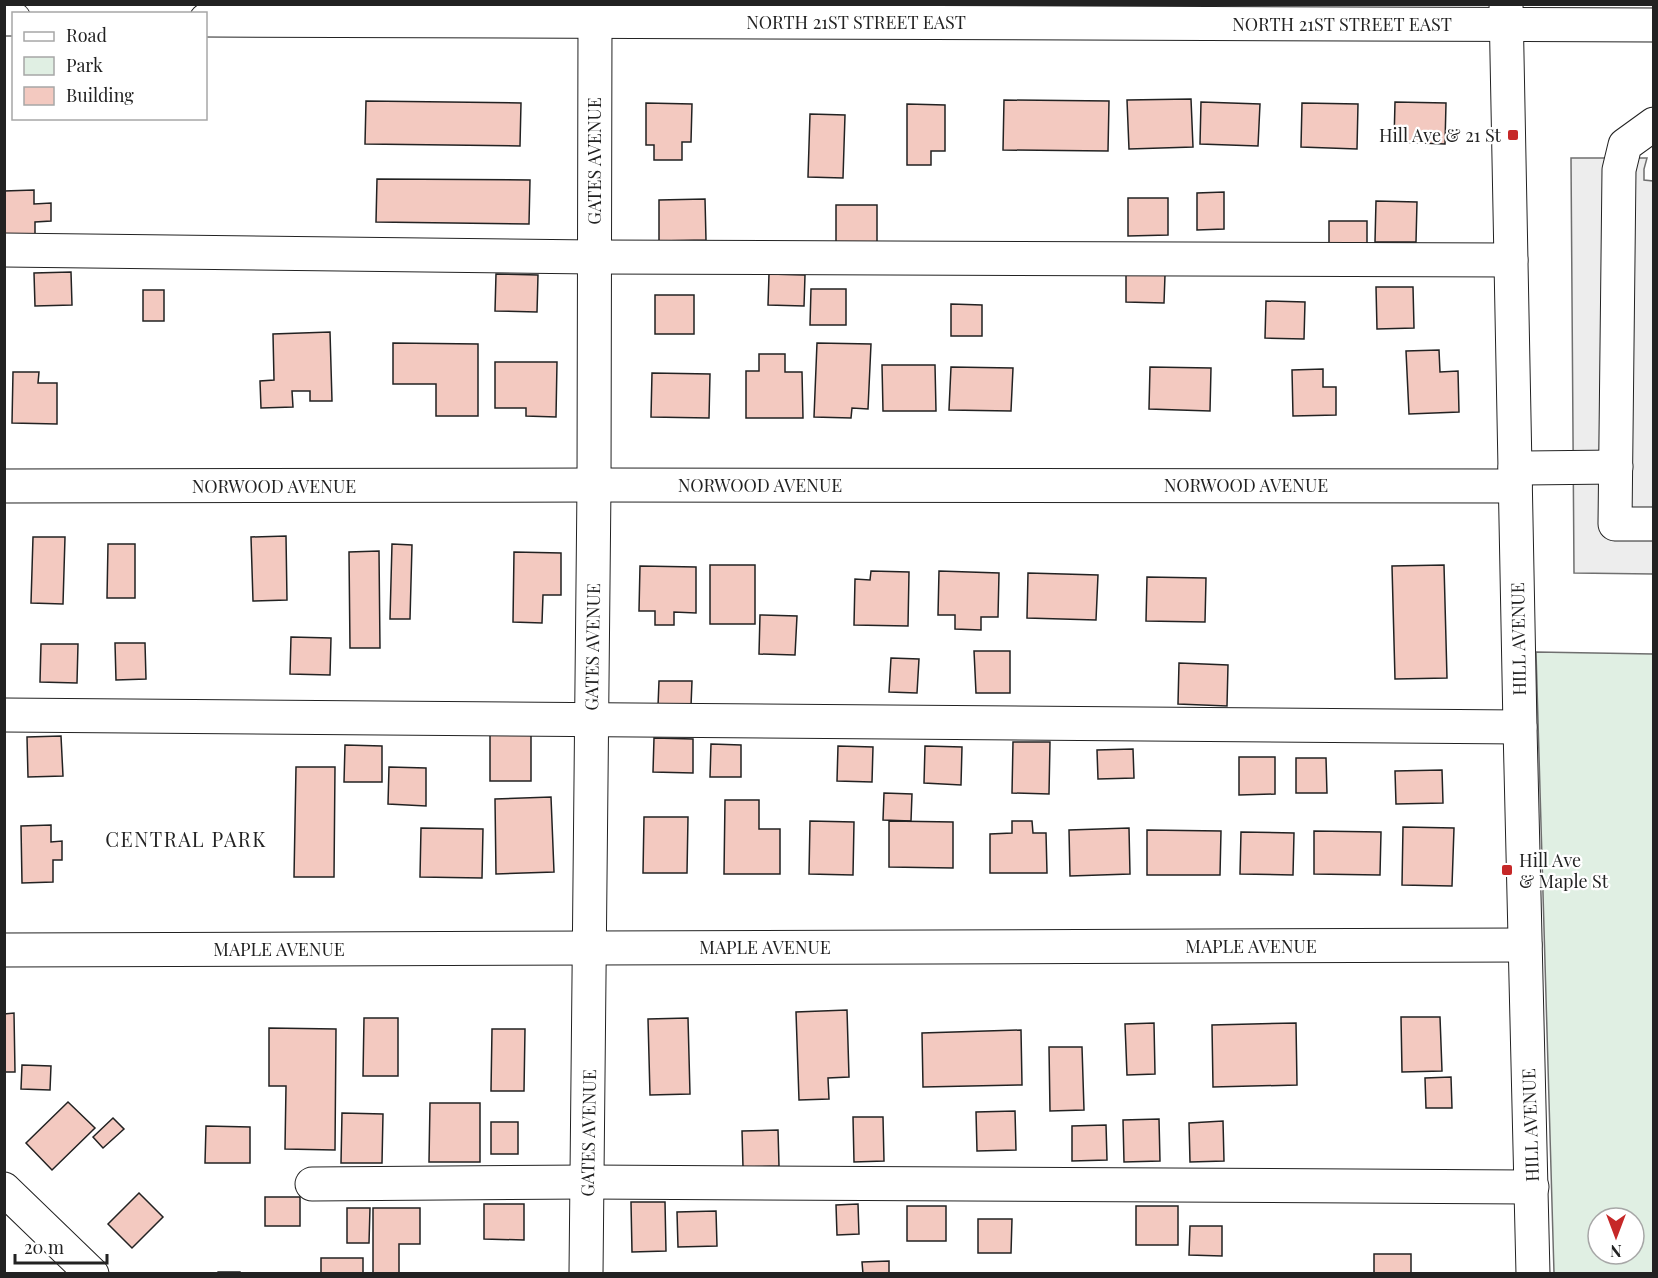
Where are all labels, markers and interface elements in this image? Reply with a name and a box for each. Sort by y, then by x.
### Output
street label: NORTH 21ST STREET EAST [746,10,966,34]
legend [12,12,207,120]
street label: NORTH 21ST STREET EAST [1232,12,1452,36]
text: Road [66,23,107,47]
text: Park [66,53,103,77]
text: Building [66,83,134,107]
street label: GATES AVENUE [582,97,606,225]
place label: Hill Ave & 21 St [1379,123,1502,147]
marker: Hill Ave & 21 St [1506,128,1520,142]
street label: NORWOOD AVENUE [678,473,842,497]
street label: NORWOOD AVENUE [1164,473,1328,497]
street label: NORWOOD AVENUE [192,474,356,498]
street label: HILL AVENUE [1505,582,1531,696]
street label: GATES AVENUE [579,583,605,711]
district label: CENTRAL PARK [105,825,267,852]
place label: Hill Ave & Maple St [1519,848,1609,893]
marker: Hill Ave & Maple St [1500,863,1514,877]
street label: MAPLE AVENUE [1185,934,1317,958]
street label: MAPLE AVENUE [699,935,831,959]
street label: MAPLE AVENUE [213,937,345,961]
street label: HILL AVENUE [1516,1068,1544,1182]
street label: GATES AVENUE [575,1069,601,1197]
north arrow [1586,1206,1646,1266]
scale bar [15,1227,106,1265]
text: 20 m [24,1235,64,1259]
text: N [1610,1241,1622,1262]

